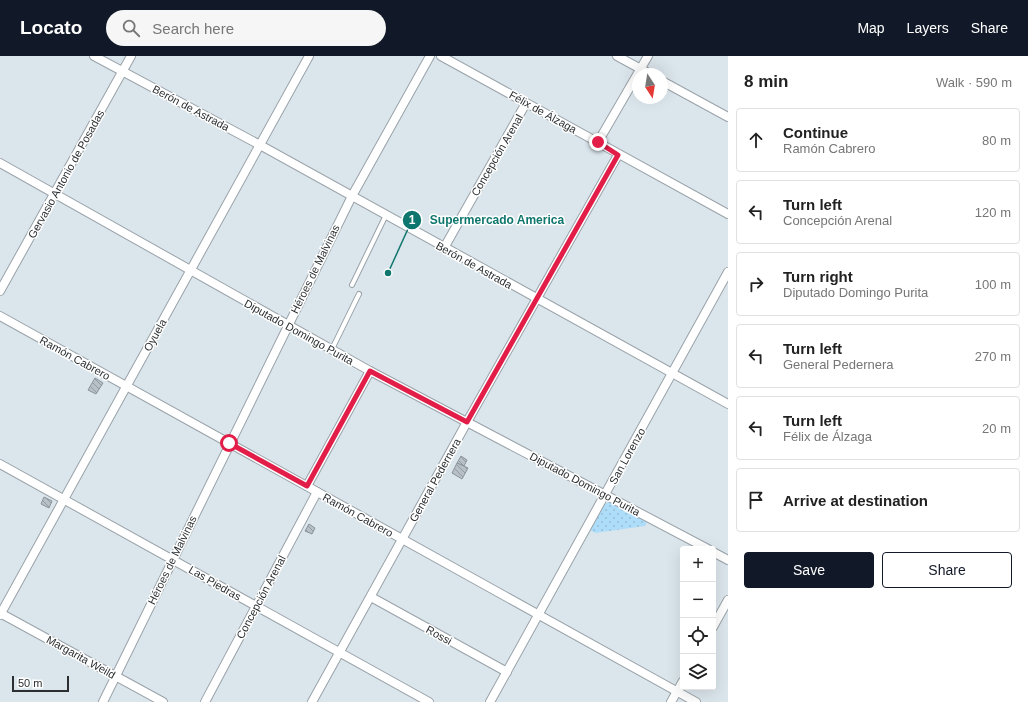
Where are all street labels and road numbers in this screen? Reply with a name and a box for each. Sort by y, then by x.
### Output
street label: Berón de Astrada [151,83,232,134]
street label: Félix de Álzaga [507,89,580,136]
street label: Gervasio Antonio de Posadas [26,107,107,240]
street label: Concepción Arenal [469,112,525,198]
street label: Héroes de Malvinas [288,222,342,315]
street label: Berón de Astrada [434,239,515,291]
street label: Diputado Domingo Purita [242,297,356,367]
street label: Oyuela [141,316,169,353]
street label: Ramón Cabrero [38,334,112,382]
street label: San Lorenzo [607,426,647,486]
street label: General Pedernera [407,435,463,524]
street label: Diputado Domingo Purita [528,450,643,519]
street label: Ramón Cabrero [321,491,395,539]
street label: Héroes de Malvinas [145,513,199,606]
street label: Concepción Arenal [234,553,288,641]
street label: Las Piedras [187,563,244,603]
street label: Rossi [424,623,454,647]
street label: Margarita Weild [44,633,118,681]

